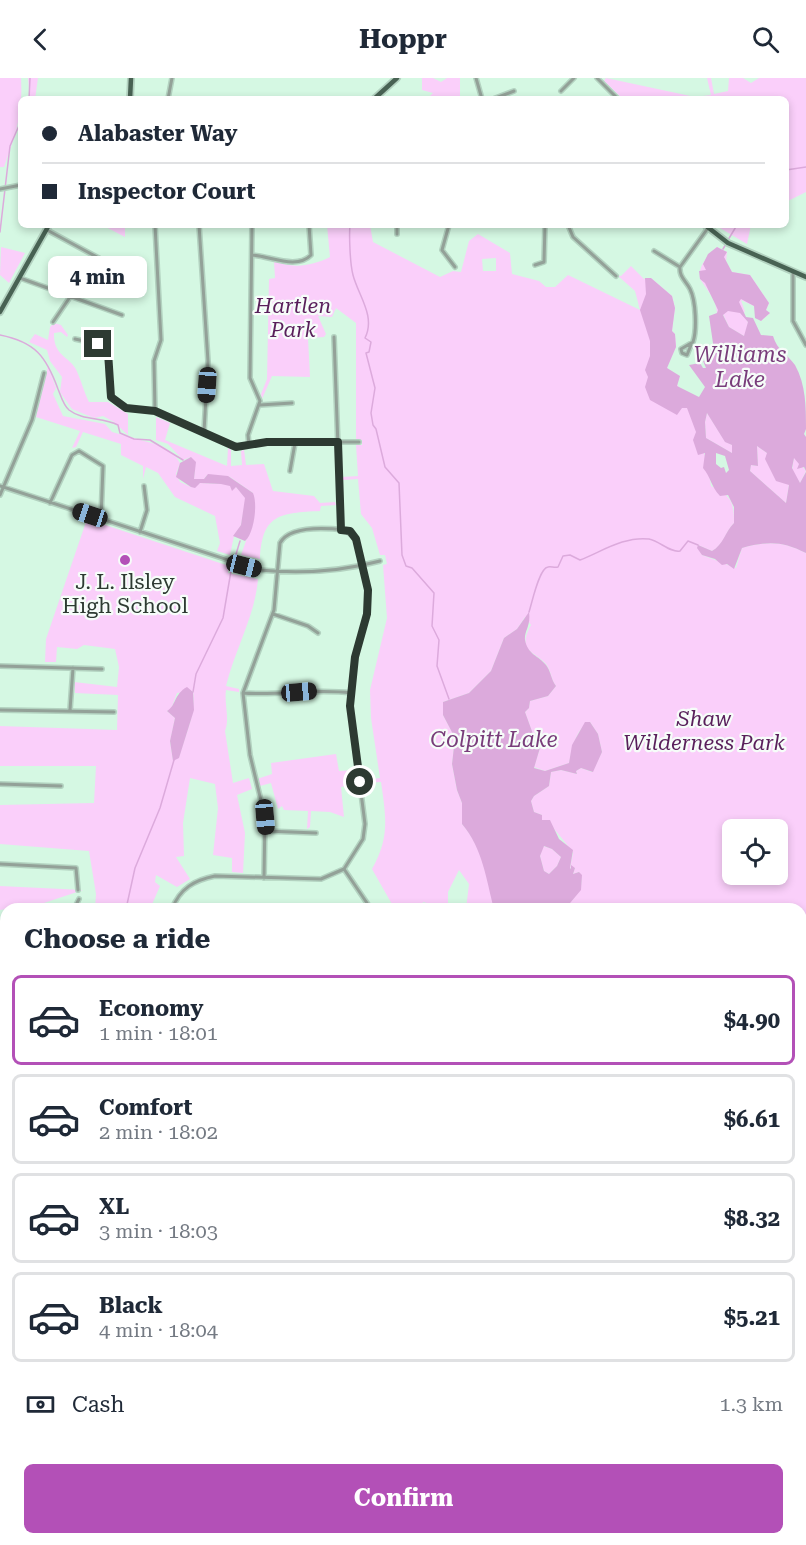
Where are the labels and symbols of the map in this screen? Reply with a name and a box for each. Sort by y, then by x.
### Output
callout: 4 min [48,257,148,299]
park label: Hartlen Park [254,294,331,342]
route end [84,330,111,357]
water label: Williams Lake [694,342,786,392]
car [197,366,217,404]
car [70,501,110,529]
marker: J. L. Ilsley High School [118,553,132,567]
car [224,553,264,579]
place label: J. L. Ilsley High School [62,570,188,618]
car [280,681,318,703]
park label: Shaw Wilderness Park [623,707,785,755]
water label: Colpitt Lake [430,727,558,752]
route start [346,768,373,795]
car [254,798,276,836]

